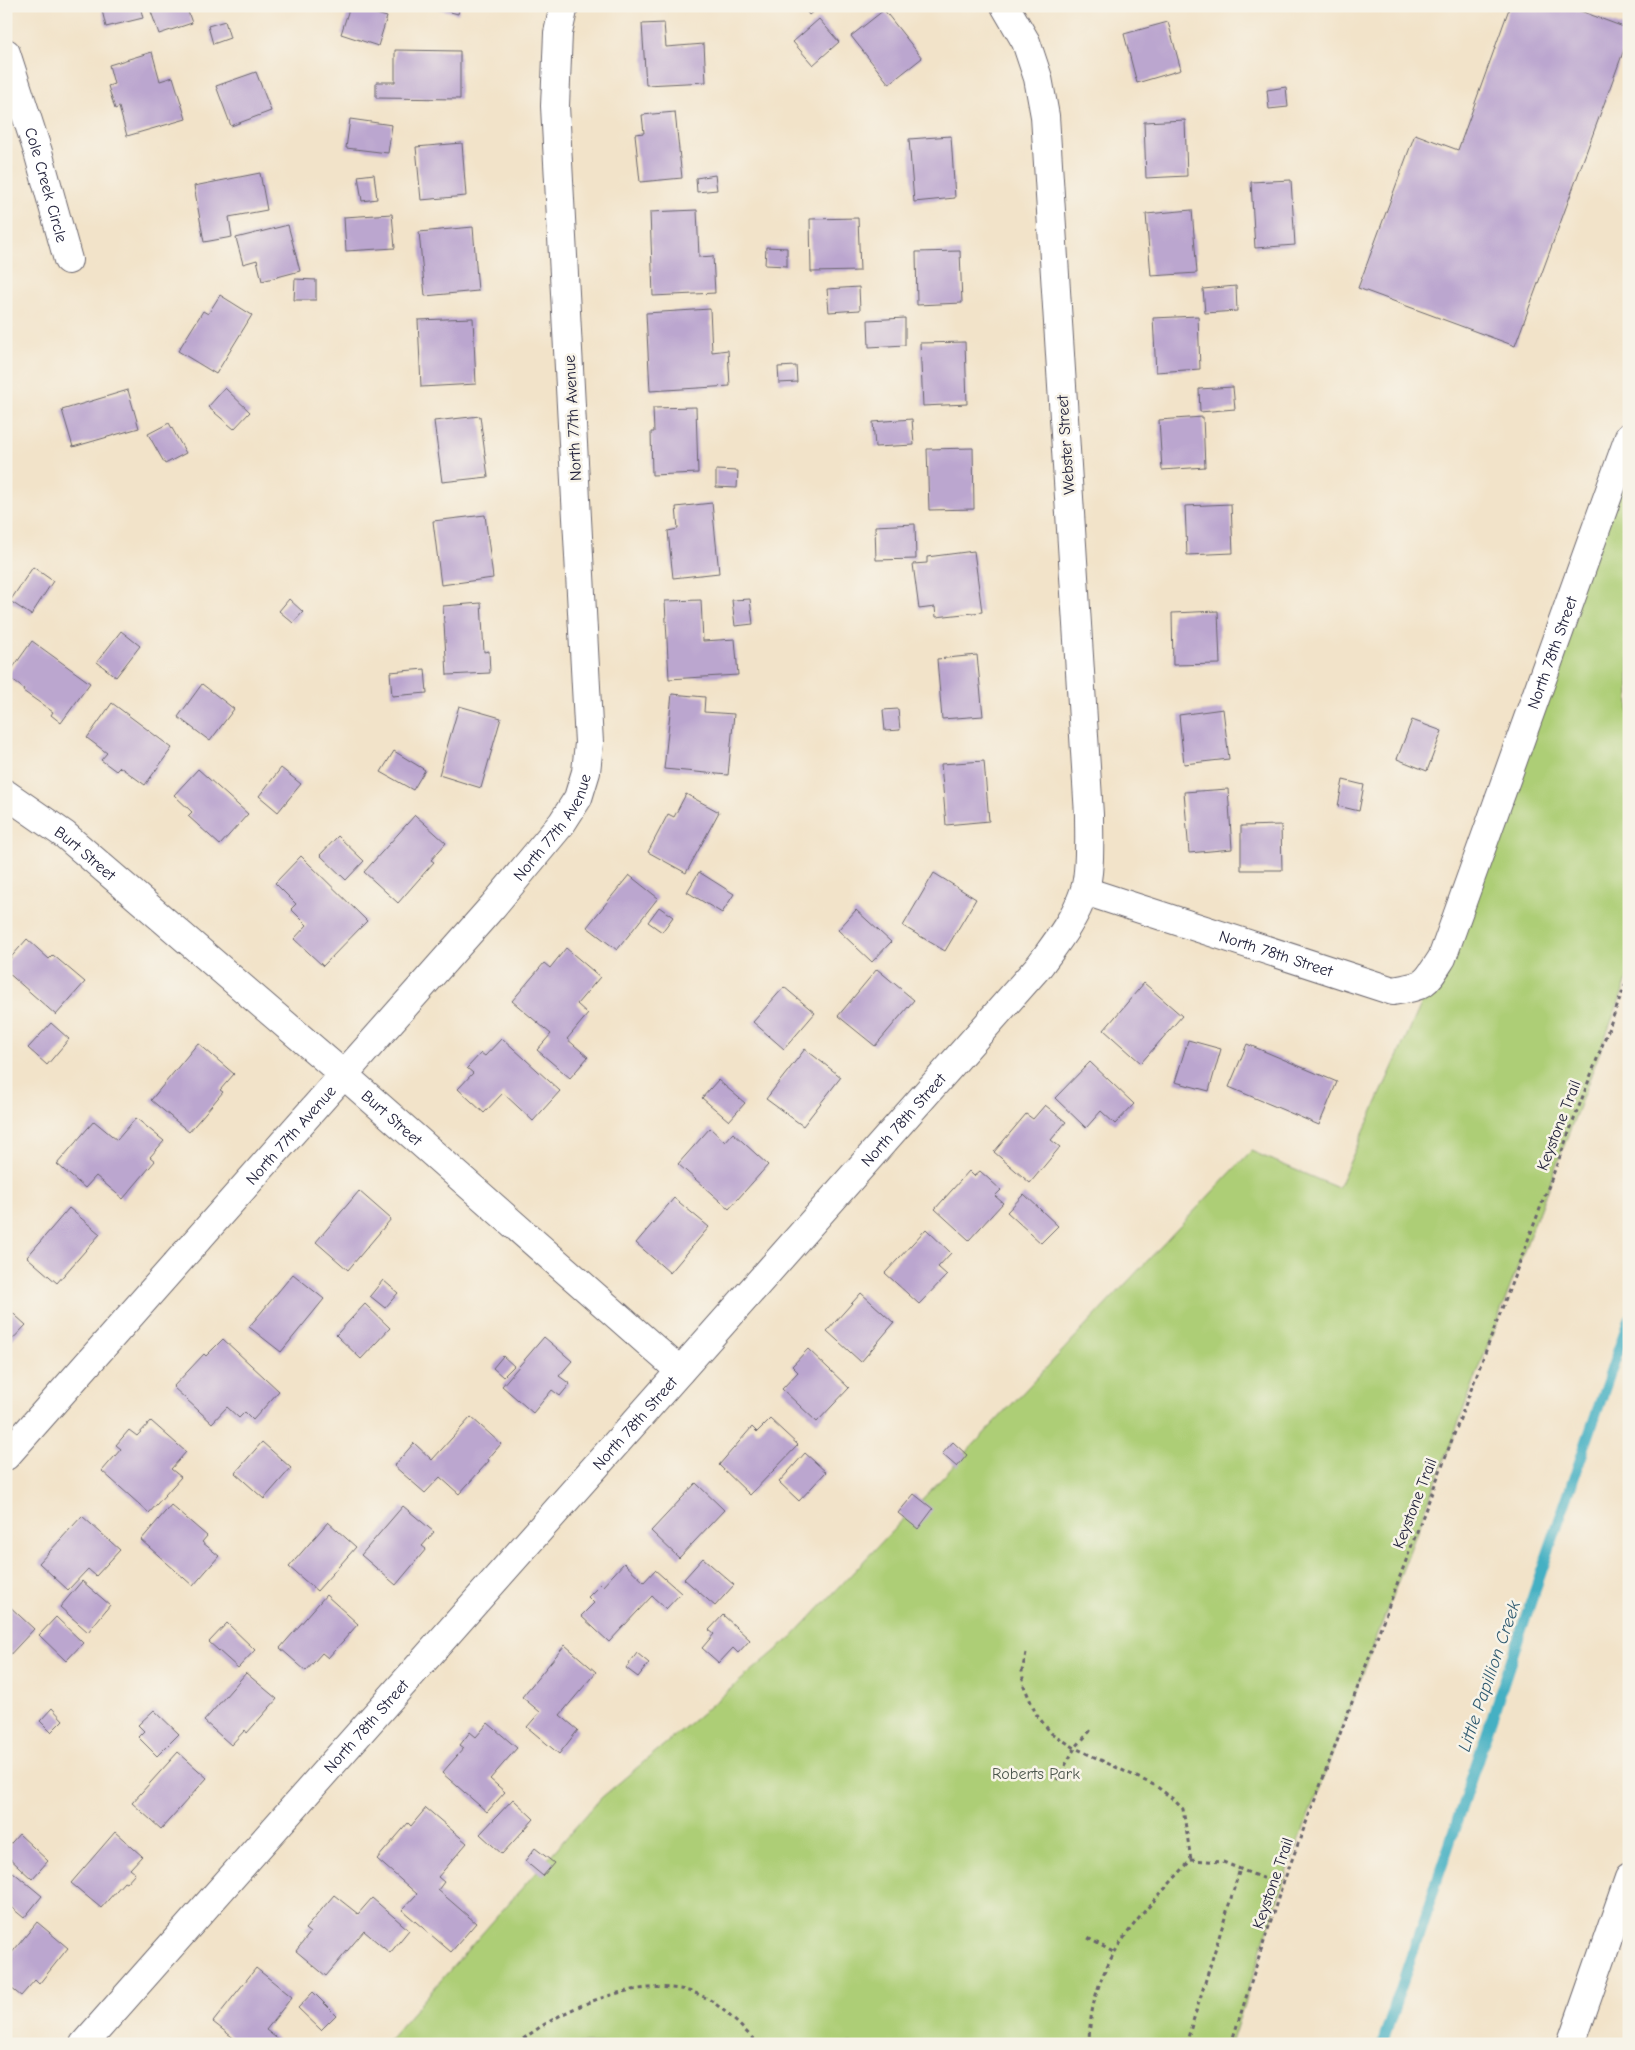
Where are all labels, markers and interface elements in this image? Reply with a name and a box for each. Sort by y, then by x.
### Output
street label: Cole Creek Circle [21,125,71,245]
street label: North 77th Avenue [561,354,585,481]
street label: Webster Street [1054,394,1078,495]
street label: North 78th Street [1524,594,1581,712]
street label: North 77th Avenue [510,772,595,885]
street label: Burt Street [51,823,119,885]
street label: North 78th Street [1217,927,1335,981]
street label: North 78th Street [858,1070,950,1171]
street label: Keystone Trail [1533,1078,1584,1173]
street label: North 77th Avenue [243,1082,340,1189]
street label: Burt Street [358,1087,426,1150]
street label: North 78th Street [589,1373,681,1474]
street label: Keystone Trail [1389,1456,1440,1551]
water label: Little Papillion Creek [1454,1598,1525,1754]
street label: North 78th Street [321,1676,413,1777]
park label: Roberts Park [992,1765,1080,1783]
street label: Keystone Trail [1249,1835,1297,1931]

